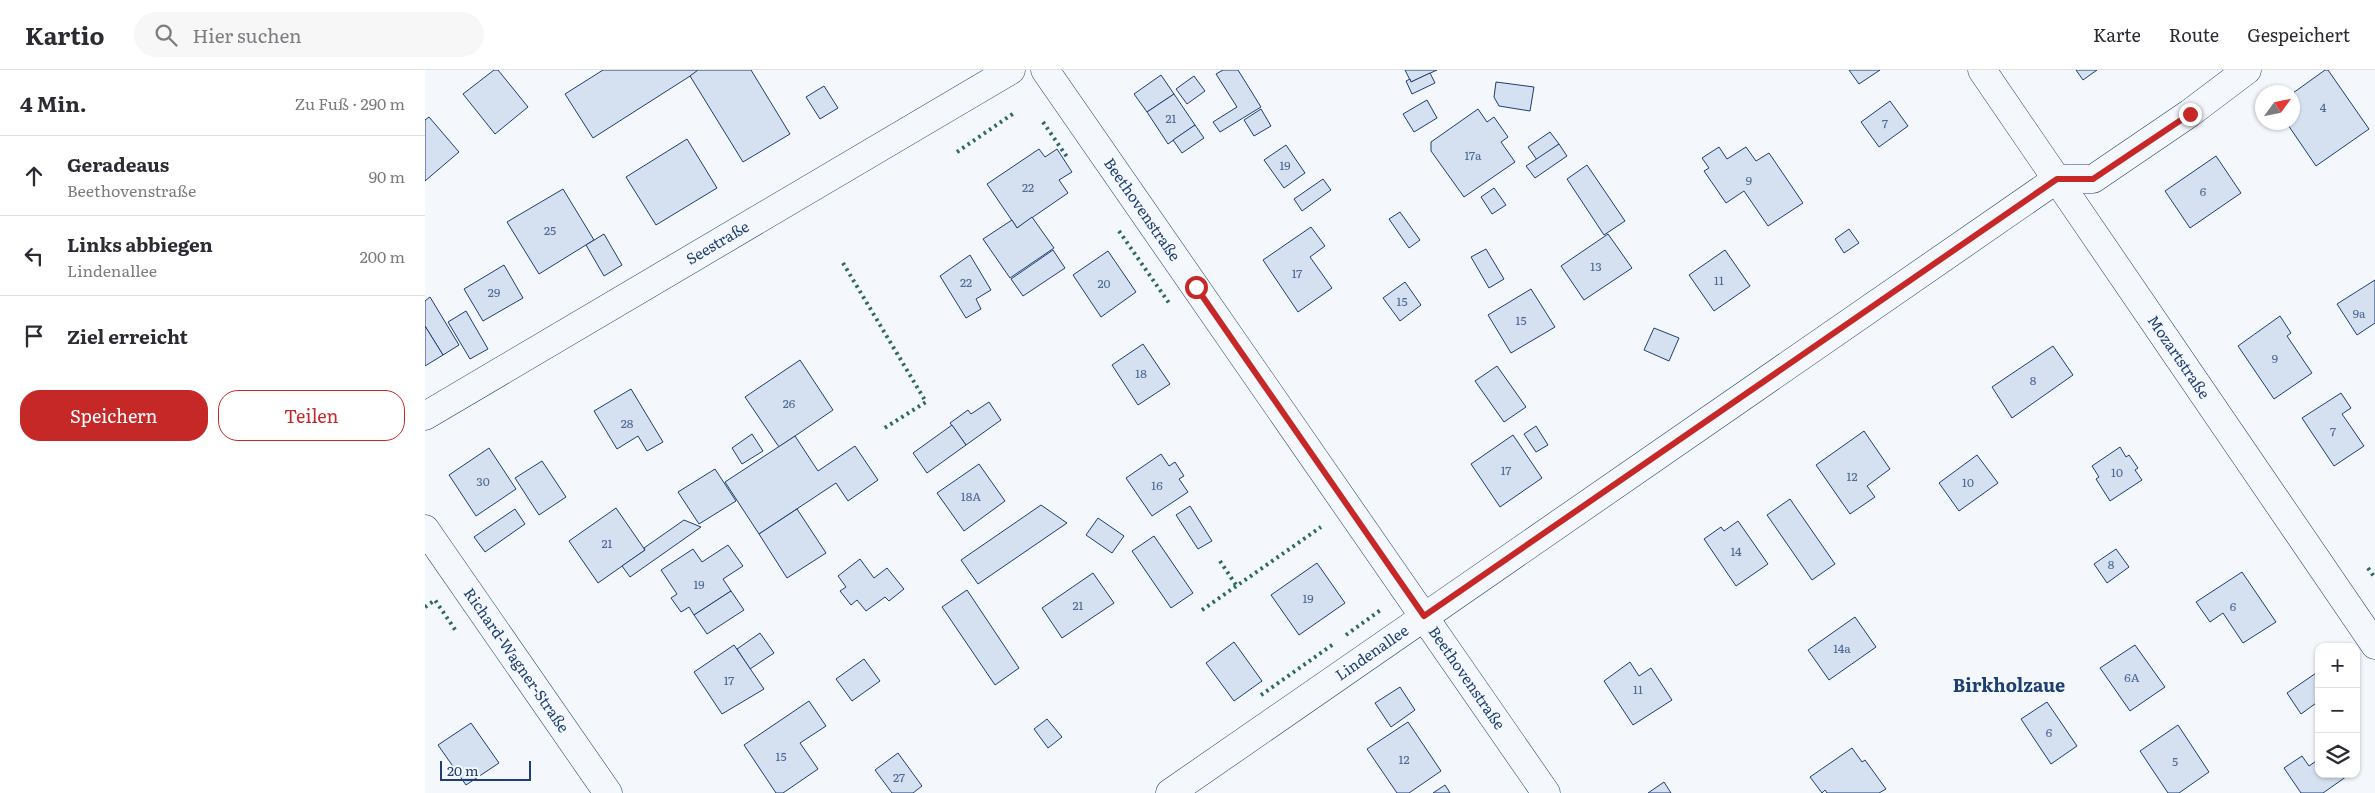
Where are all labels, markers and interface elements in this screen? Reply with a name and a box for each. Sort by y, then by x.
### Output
search box [134,12,484,57]
text: Kartio [25,17,104,52]
icon: search [152,21,180,49]
text: Hier suchen [192,21,302,49]
text: Karte [2093,21,2141,48]
text: Route [2169,21,2219,48]
text: Gespeichert [2247,21,2350,48]
north arrow [2255,85,2300,130]
text: 4 Min. [20,87,87,118]
text: Zu Fuß · 290 m [295,91,405,115]
house number: 4 [2320,98,2327,116]
route end [2179,103,2202,126]
house number: 21 [1166,109,1177,127]
house number: 7 [1882,114,1888,132]
house number: 17a [1464,146,1482,164]
text: Geradeaus [67,150,169,178]
street label: Beethovenstraße [1099,153,1187,265]
house number: 19 [1279,156,1291,174]
icon: ahead [20,162,48,190]
text: 90 m [369,164,405,188]
house number: 9 [1746,171,1752,189]
text: Beethovenstraße [67,178,196,202]
house number: 22 [1022,178,1034,196]
house number: 6 [2200,182,2207,200]
street label: Seestraße [681,214,753,270]
house number: 25 [544,221,556,239]
text: Links abbiegen [67,230,213,258]
icon: left [20,242,48,270]
text: 200 m [360,244,405,268]
house number: 13 [1590,257,1602,275]
text: Lindenallee [67,258,157,282]
house number: 17 [1292,264,1302,282]
house number: 11 [1714,271,1724,289]
house number: 22 [960,273,972,291]
house number: 20 [1097,274,1111,292]
route start [1185,276,1208,299]
house number: 29 [488,283,500,301]
house number: 15 [1397,292,1407,310]
house number: 9a [2353,304,2366,322]
street label: Mozartstraße [2143,310,2217,403]
house number: 15 [1516,311,1526,329]
icon: arrive [20,322,48,350]
text: Ziel erreicht [67,322,188,350]
house number: 9 [2272,349,2278,367]
house number: 18 [1135,364,1147,382]
house number: 8 [2030,371,2037,389]
button: Speichern [20,390,208,441]
button: Teilen [218,390,405,441]
house number: 26 [783,394,796,412]
house number: 28 [621,414,634,432]
house number: 7 [2330,422,2336,440]
house number: 17 [1501,461,1511,479]
house number: 10 [2111,463,2123,481]
house number: 12 [1847,467,1857,485]
house number: 30 [476,472,490,490]
house number: 10 [1962,473,1974,491]
house number: 16 [1151,476,1163,494]
house number: 18A [961,487,981,505]
house number: 21 [602,534,613,552]
house number: 14 [1730,542,1742,560]
house number: 8 [2108,555,2115,573]
house number: 19 [693,575,705,593]
street label: Richard-Wagner-Straße [459,582,576,737]
house number: 19 [1302,589,1314,607]
house number: 21 [1073,596,1084,614]
house number: 6 [2230,597,2237,615]
street label: Lindenallee [1330,618,1413,685]
street label: Beethovenstraße [1424,621,1512,734]
house number: 14a [1833,639,1851,657]
map controls [2315,643,2360,778]
button: + [2315,643,2360,688]
house number: 6A [2124,668,2140,686]
house number: 17 [724,671,734,689]
district label: Birkholzaue [1953,671,2065,698]
house number: 11 [1633,680,1643,698]
button: − [2315,688,2360,733]
house number: 6 [2046,723,2053,741]
button: layers [2315,733,2360,778]
house number: 15 [776,747,786,765]
house number: 12 [1399,750,1409,768]
house number: 5 [2172,752,2178,770]
scale bar [440,758,531,781]
text: 20 m [447,760,479,780]
house number: 27 [893,768,905,786]

